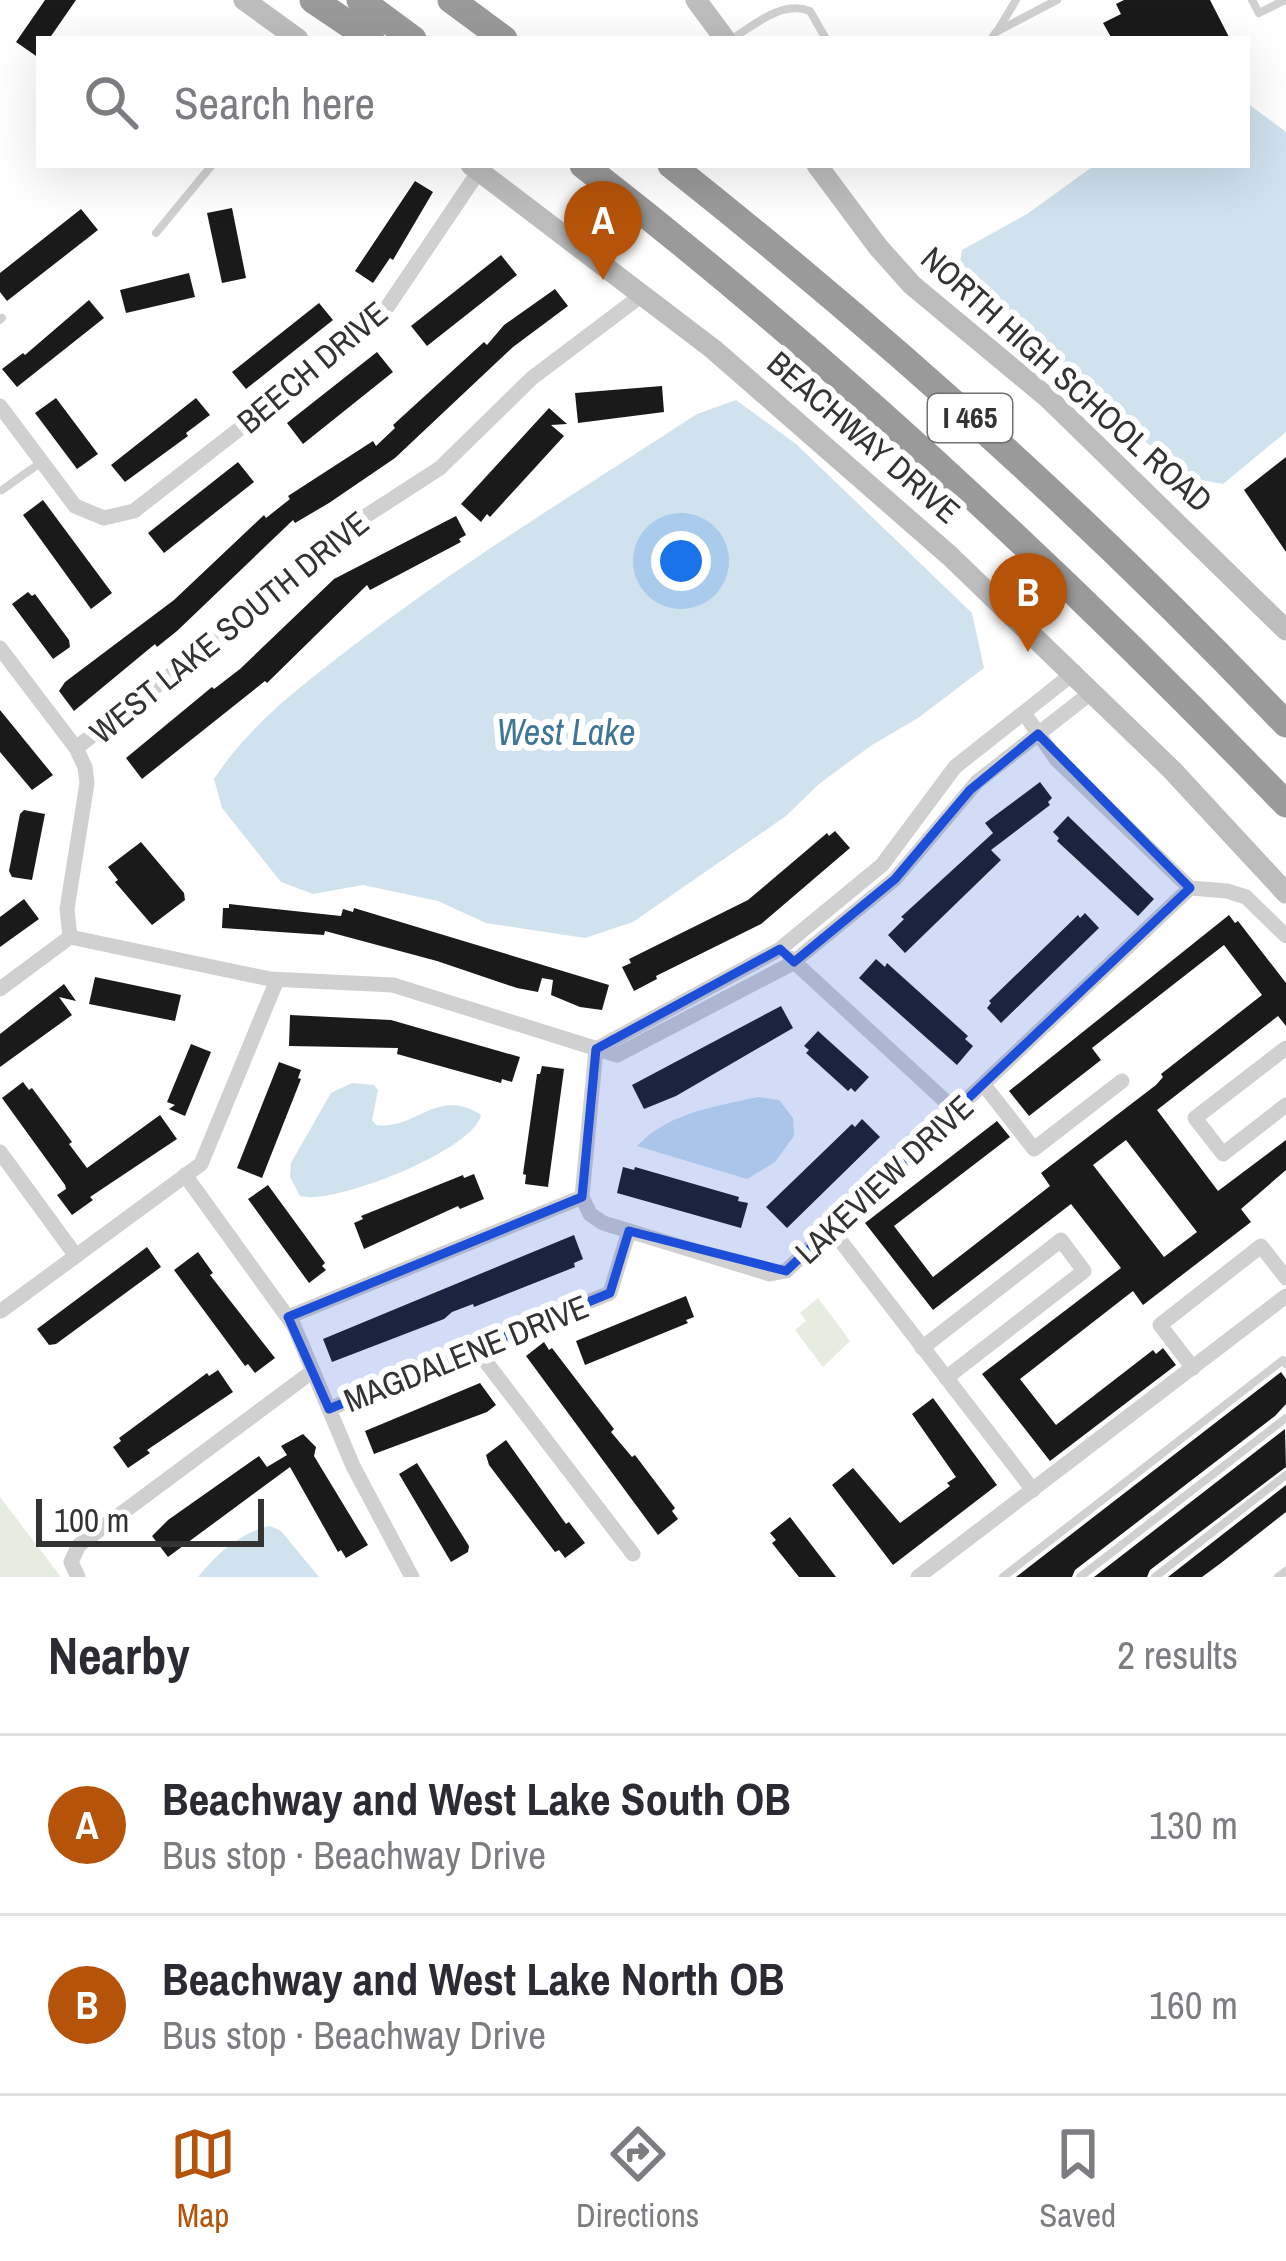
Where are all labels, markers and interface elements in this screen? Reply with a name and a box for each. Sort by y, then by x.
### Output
search box [36,36,1250,168]
icon: search [78,69,144,135]
text: Search here [174,72,375,133]
pin: A [564,181,642,280]
street label: NORTH HIGH SCHOOL ROAD [912,236,1222,522]
street label: BEECH DRIVE [228,291,396,443]
street label: BEACHWAY DRIVE [758,341,970,533]
road number: I 465 [928,394,1012,442]
street label: WEST LAKE SOUTH DRIVE [80,501,378,753]
your location [651,531,711,591]
pin: B [989,553,1067,652]
water label: West Lake [497,708,635,756]
street label: LAKEVIEW DRIVE [785,1085,983,1273]
street label: MAGDALENE DRIVE [337,1284,595,1422]
scale bar [36,1493,264,1546]
text: 100 m [54,1498,129,1542]
text: Nearby [48,1621,190,1690]
text: 2 results [1117,1629,1238,1681]
text: Beachway and West Lake South OB [162,1768,791,1829]
text: A [75,1799,99,1851]
text: 130 m [1149,1799,1238,1851]
text: Bus stop · Beachway Drive [162,1829,546,1881]
text: Beachway and West Lake North OB [162,1948,785,2009]
text: B [75,1979,99,2031]
text: 160 m [1149,1979,1238,2031]
text: Bus stop · Beachway Drive [162,2009,546,2061]
tab: Map [170,2121,236,2237]
tab: Directions [576,2121,699,2237]
tab: Saved [1039,2121,1116,2237]

